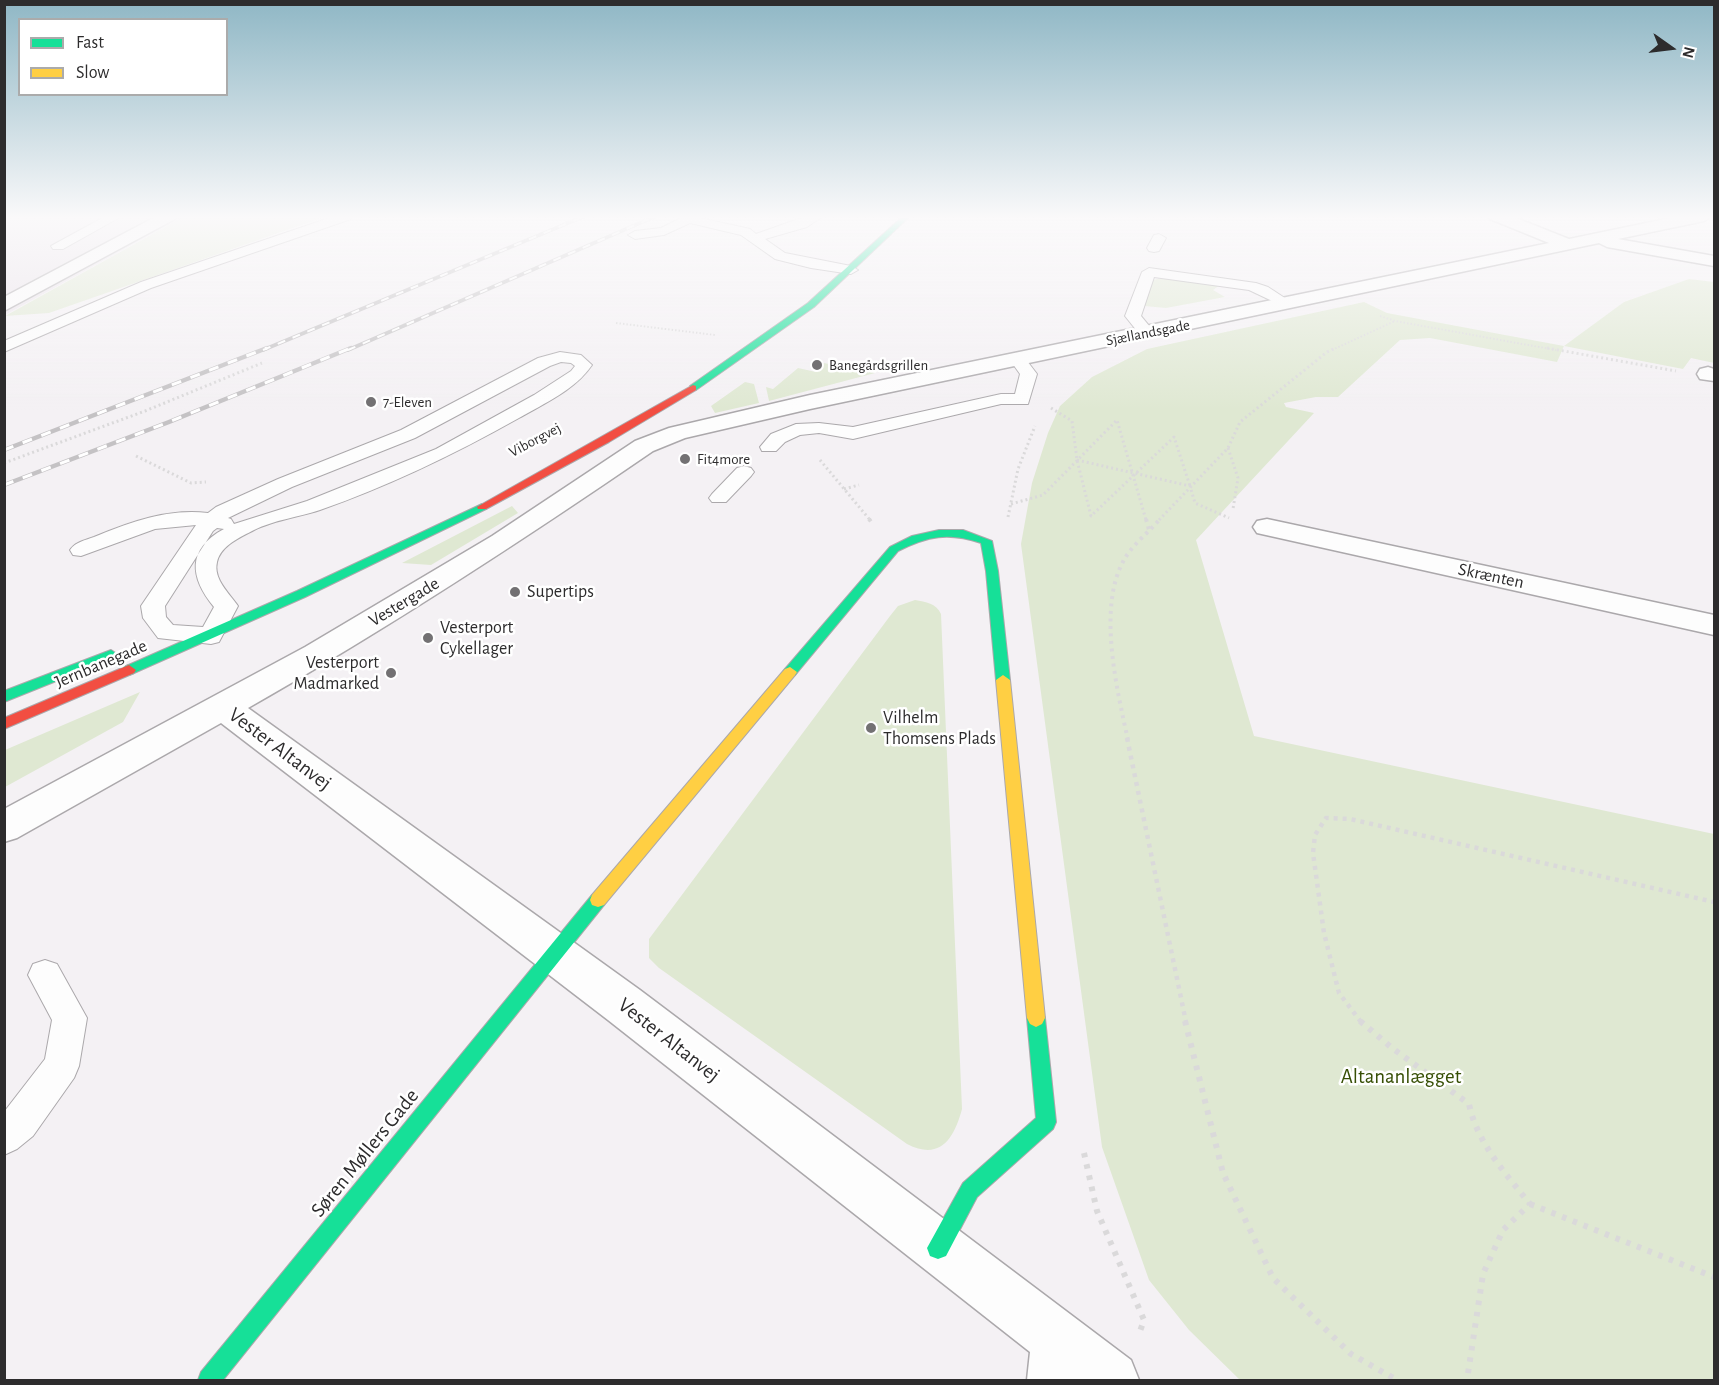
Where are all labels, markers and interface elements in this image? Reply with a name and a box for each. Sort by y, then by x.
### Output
legend [18,18,228,96]
north arrow [1641,18,1701,78]
text: Fast [76,34,104,52]
text: N [1679,45,1698,60]
text: Slow [76,64,109,82]
street label: Sjællandsgade [1105,316,1191,350]
place label: Banegårdsgrillen [829,356,928,374]
marker: Banegårdsgrillen [810,358,824,372]
place label: 7-Eleven [383,393,432,411]
marker: 7-Eleven [364,395,378,409]
street label: Viborgvej [506,419,564,461]
place label: Fit4more [697,450,750,468]
marker: Fit4more [678,452,692,466]
street label: Skrænten [1456,558,1526,594]
street label: Vestergade [365,573,443,631]
place label: Supertips [527,581,594,603]
marker: Supertips [508,585,522,599]
place label: Vesterport Cykellager [440,617,513,660]
marker: Vesterport Cykellager [421,631,435,645]
street label: Jernbanegade [52,635,150,693]
place label: Vesterport Madmarked [293,652,379,694]
marker: Vesterport Madmarked [384,666,398,680]
street label: Vester Altanvej [224,702,336,796]
place label: Vilhelm Thomsens Plads [883,707,996,750]
marker: Vilhelm Thomsens Plads [864,721,878,735]
street label: Vester Altanvej [613,992,725,1088]
park label: Altananlægget [1341,1064,1461,1090]
street label: Søren Møllers Gade [306,1084,424,1222]

